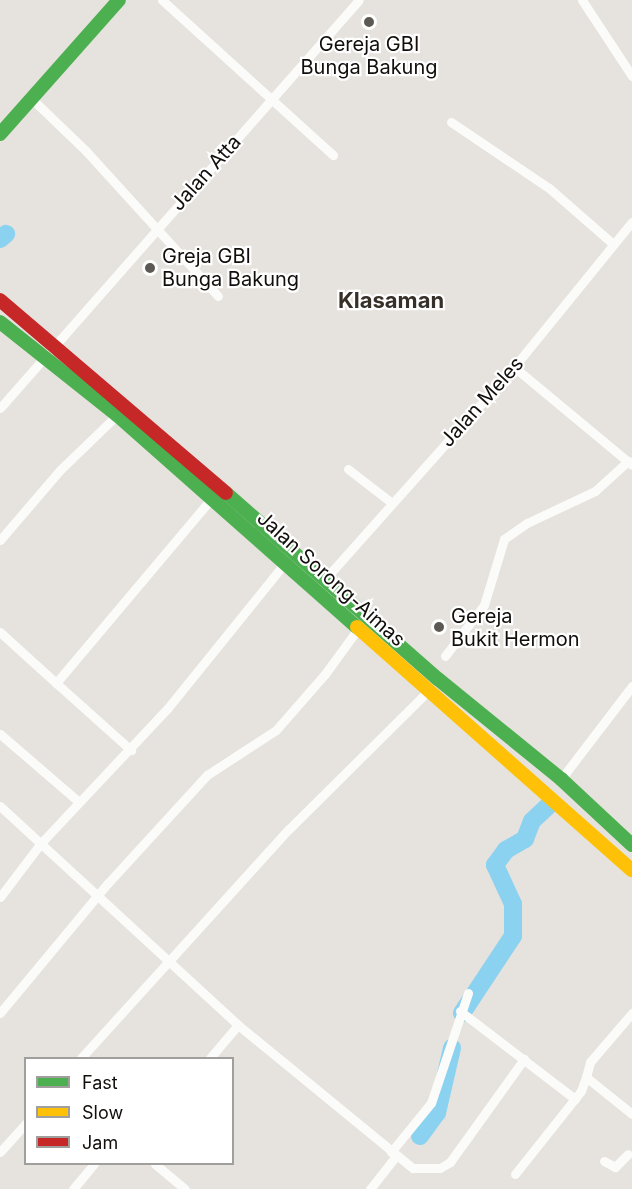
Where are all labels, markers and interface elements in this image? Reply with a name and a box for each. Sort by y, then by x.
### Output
marker: Gereja GBI Bunga Bakung [362,15,376,29]
place label: Gereja GBI Bunga Bakung [300,32,438,79]
street label: Jalan Atta [166,130,246,216]
place label: Greja GBI Bunga Bakung [162,244,299,291]
marker: Greja GBI Bunga Bakung [143,261,157,275]
district label: Klasaman [338,288,444,314]
street label: Jalan Meles [435,352,529,452]
street label: Jalan Sorong-Aimas [252,506,410,652]
place label: Gereja Bukit Hermon [451,604,580,651]
marker: Gereja Bukit Hermon [432,620,446,634]
legend [24,1057,234,1165]
text: Fast [82,1072,118,1093]
text: Slow [82,1102,123,1123]
text: Jam [82,1132,118,1153]

